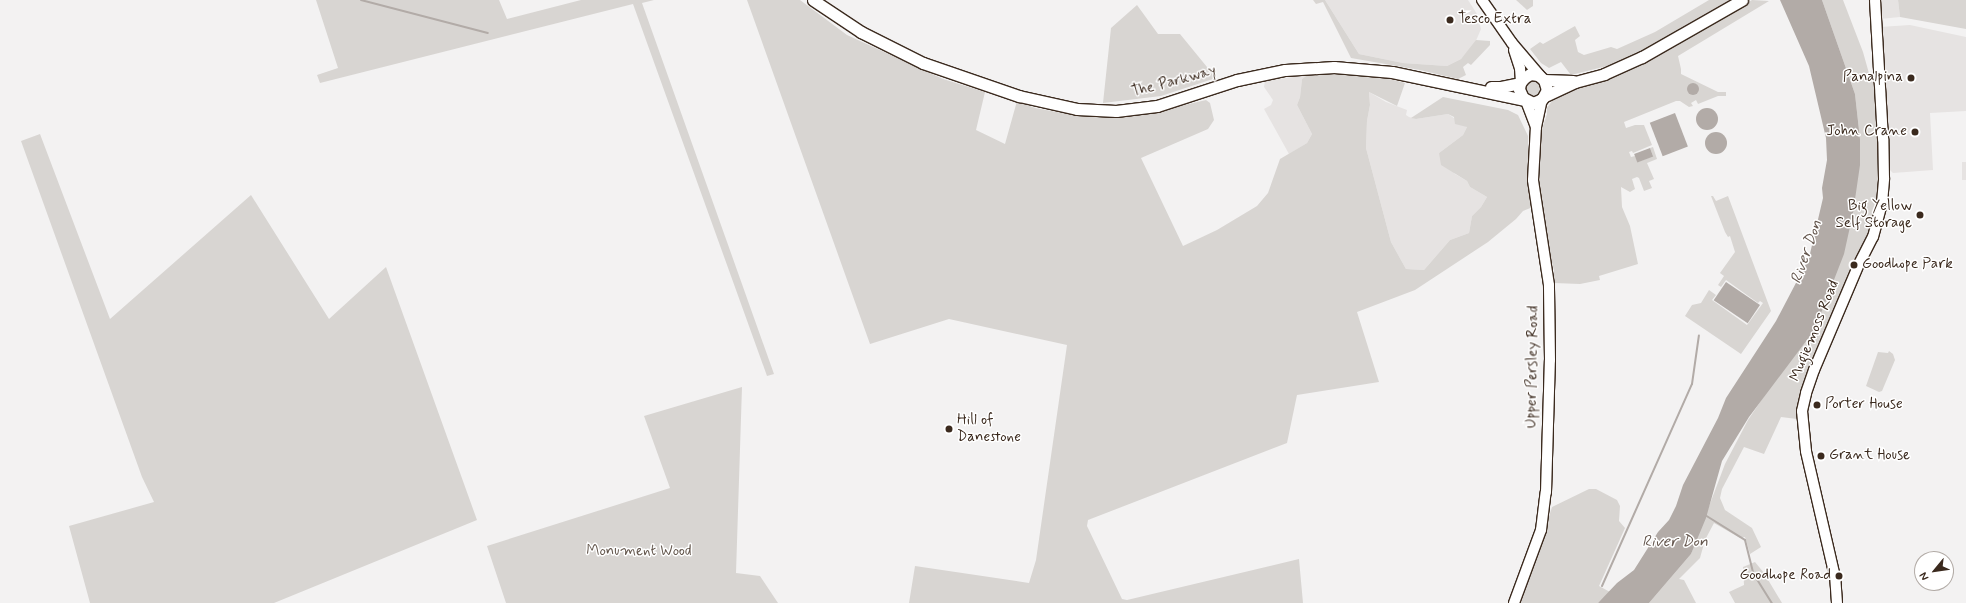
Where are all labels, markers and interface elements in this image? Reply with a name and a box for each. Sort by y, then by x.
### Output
place label: Tesco Extra [1458,11,1531,29]
marker: Tesco Extra [1445,15,1455,25]
street label: The Parkway [1132,63,1216,101]
place label: Panalpina [1843,69,1903,87]
marker: Panalpina [1906,73,1916,83]
place label: John Crane [1826,123,1907,141]
marker: John Crane [1910,127,1920,137]
place label: Big Yellow Self Storage [1835,197,1912,232]
marker: Big Yellow Self Storage [1915,210,1925,220]
water label: River Don [1787,217,1827,287]
place label: Goodhope Park [1862,256,1952,274]
marker: Goodhope Park [1849,260,1859,270]
street label: Mugiemoss Road [1787,278,1843,384]
street label: Upper Persley Road [1523,307,1543,427]
place label: Porter House [1825,396,1904,414]
marker: Porter House [1812,400,1822,410]
place label: Hill of Danestone [957,411,1021,446]
marker: Hill of Danestone [944,424,954,434]
place label: Grant House [1829,447,1912,465]
marker: Grant House [1816,451,1826,461]
water label: River Don [1642,532,1708,552]
park label: Monument Wood [585,543,693,561]
north arrow [1914,551,1954,591]
place label: Goodhope Road [1741,567,1831,585]
text: N [1916,570,1932,583]
marker: Goodhope Road [1834,571,1844,581]

